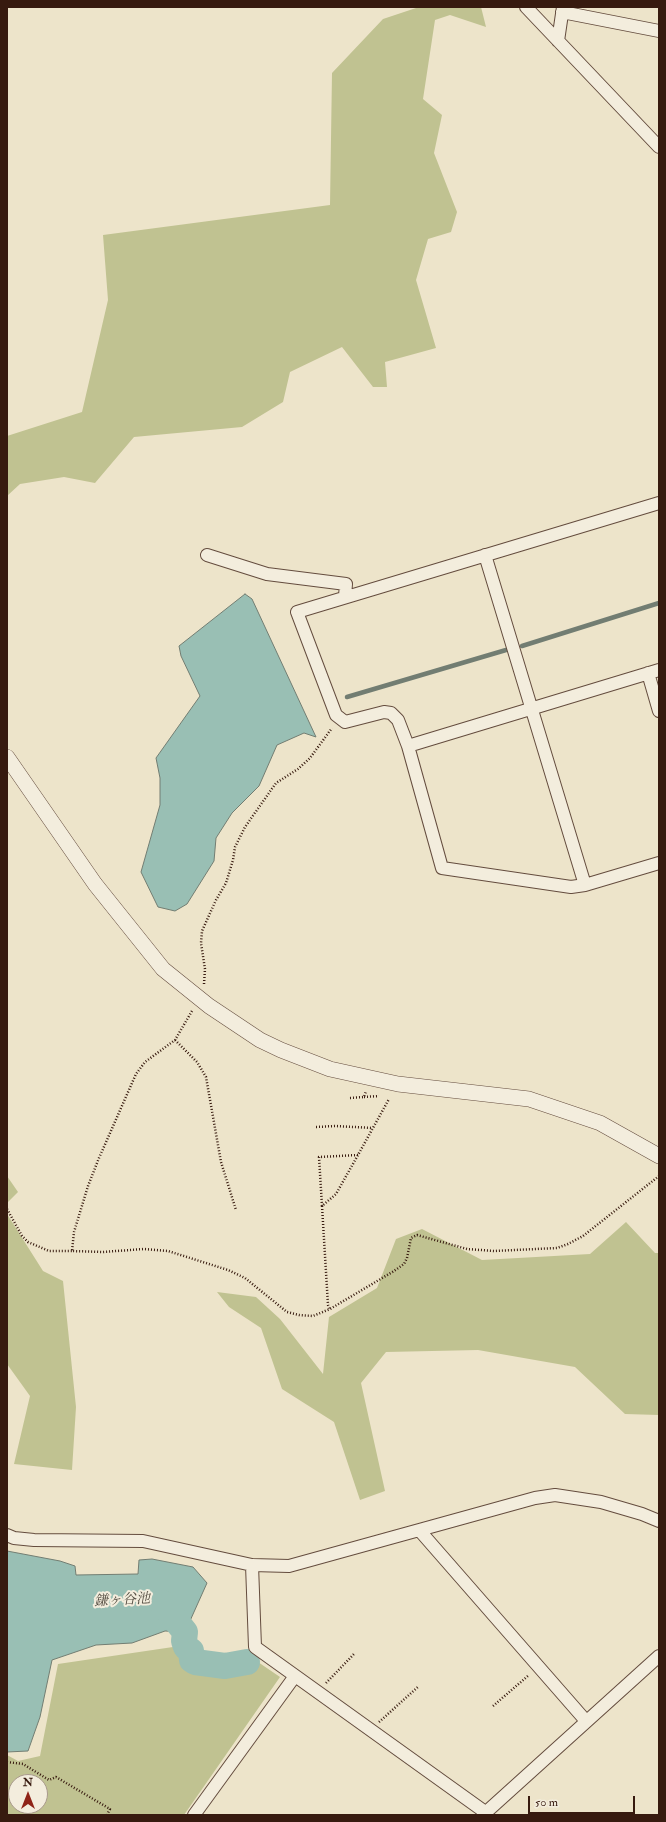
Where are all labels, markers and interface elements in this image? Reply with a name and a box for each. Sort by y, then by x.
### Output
water label: 鎌ヶ谷池 [94,1591,150,1611]
north arrow [8,1774,48,1814]
text: N [23,1776,33,1789]
scale bar [530,1788,637,1814]
text: 50 m [535,1795,558,1810]

